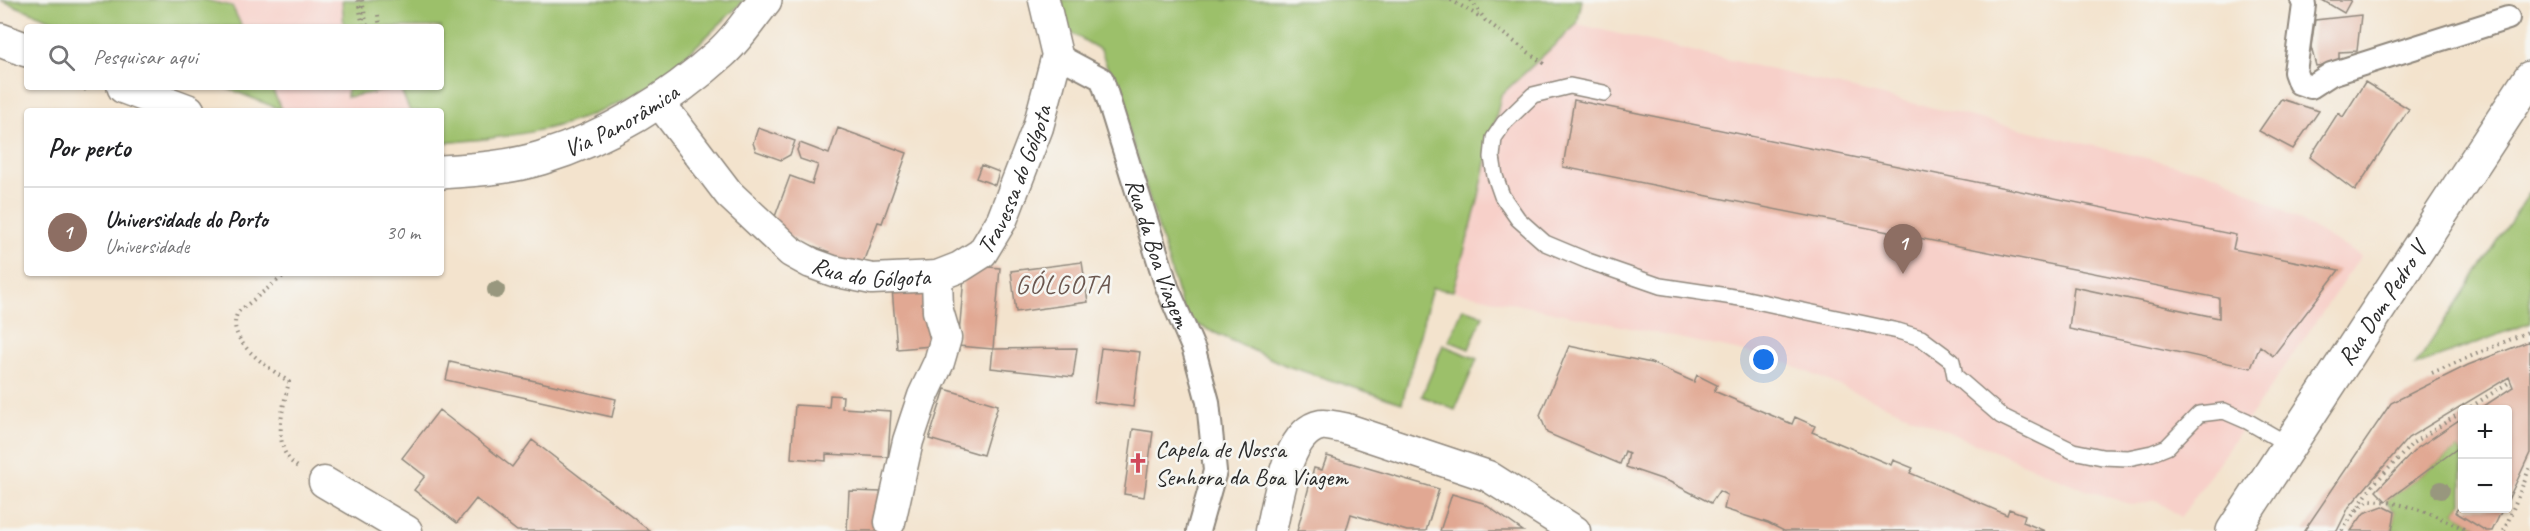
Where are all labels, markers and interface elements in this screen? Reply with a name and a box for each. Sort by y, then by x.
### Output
search box [24,24,444,90]
icon: search [45,41,78,74]
text: Pesquisar aqui [93,43,198,71]
street label: Via Panorâmica [560,77,686,164]
street label: Travessa do Gólgota [970,101,1058,260]
text: Por perto [48,131,130,164]
street label: Rua da Boa Viagem [1119,175,1198,334]
text: Universidade do Porto [105,206,268,234]
text: 1 [63,220,72,245]
text: 30 m [386,220,420,245]
pin: 1 [1884,224,1922,274]
street label: Rua Dom Pedro V [2331,233,2436,371]
text: Universidade [105,234,189,259]
street label: Rua do Gólgota [808,250,932,294]
district label: GÓLGOTA [1015,268,1111,301]
your location [1749,345,1778,374]
map controls [2458,405,2512,513]
button: + [2458,405,2512,459]
place label: Capela de Nossa Senhora da Boa Viagem [1155,434,1349,492]
church icon: Capela de Nossa Senhora da Boa Viagem [1126,451,1150,475]
button: − [2458,459,2512,513]

